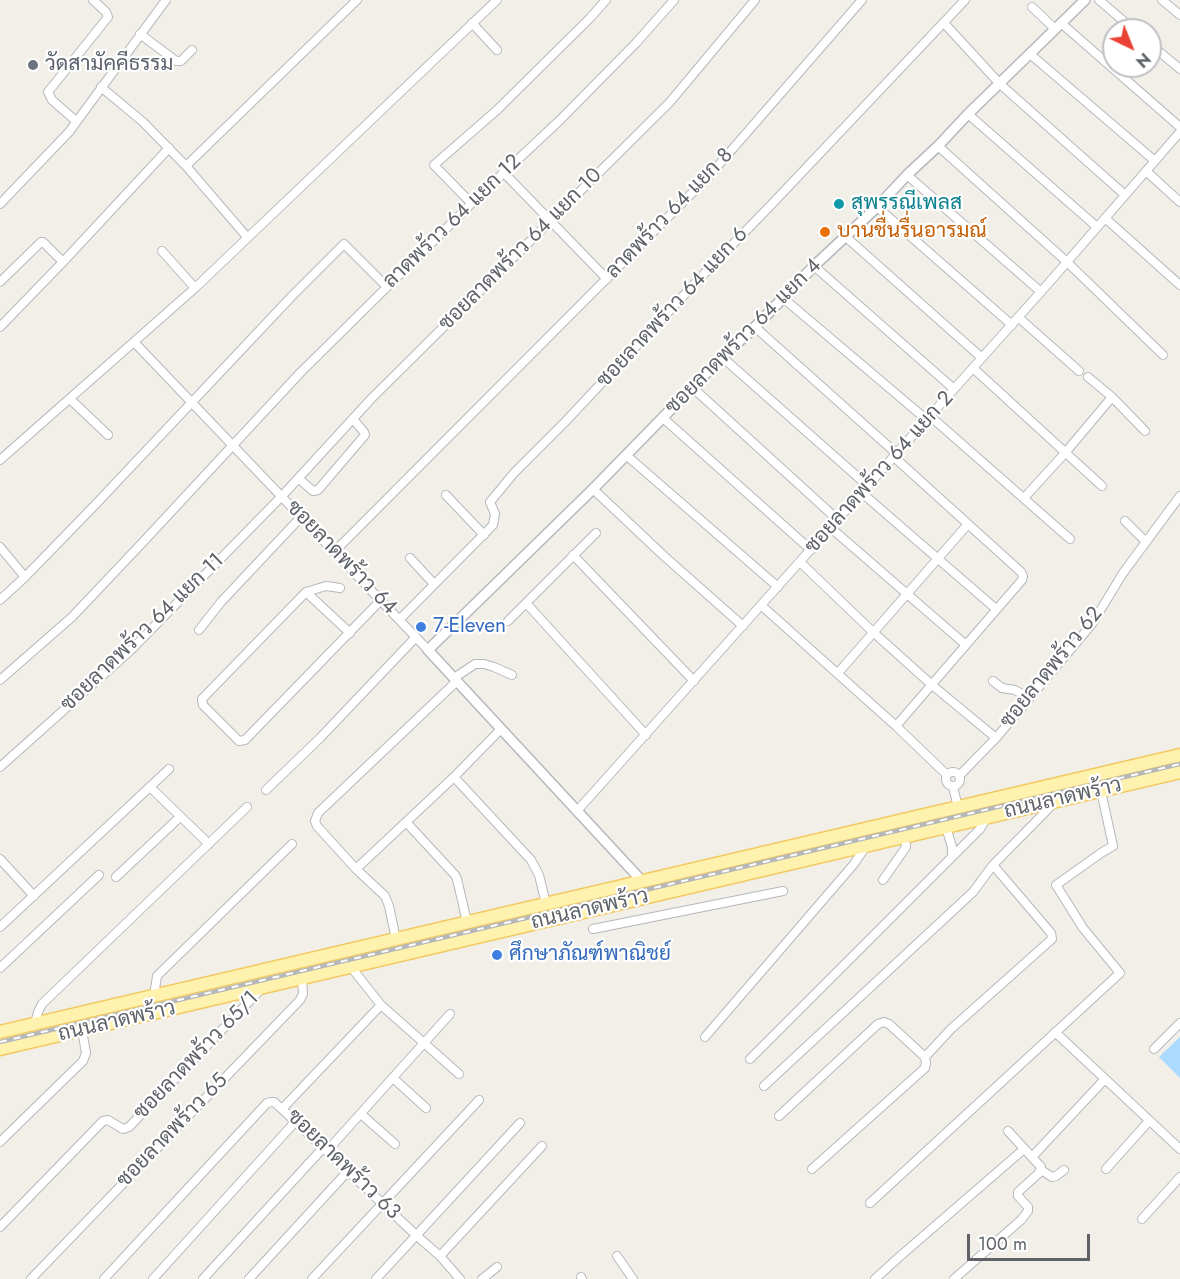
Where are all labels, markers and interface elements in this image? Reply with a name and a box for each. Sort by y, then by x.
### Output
north arrow [1102,18,1162,78]
text: N [1131,47,1156,73]
place label: วัดสามัคคีธรรม [45,52,173,78]
marker: วัดสามัคคีธรรม [26,58,40,72]
street label: ลาดพร้าว 64 แยก 8 [601,143,739,285]
street label: ลาดพร้าว 64 แยก 12 [379,150,527,294]
street label: ซอยลาดพร้าว 64 แยก 10 [434,163,608,337]
place label: สุพรรณีเพลส [851,191,962,217]
marker: สุพรรณีเพลส [832,197,846,211]
place label: บานชื่นรื่นอารมณ์ [837,219,987,245]
street label: ซอยลาดพร้าว 64 แยก 6 [592,223,754,393]
marker: บานชื่นรื่นอารมณ์ [818,225,832,239]
street label: ซอยลาดพร้าว 64 แยก 4 [661,254,827,420]
street label: ซอยลาดพร้าว 64 แยก 2 [800,387,960,559]
street label: ซอยลาดพร้าว 64 [280,496,402,620]
street label: ซอยลาดพร้าว 64 แยก 11 [56,549,230,717]
street label: ซอยลาดพร้าว 62 [995,602,1109,734]
place label: 7-Eleven [433,614,506,640]
marker: 7-Eleven [414,620,428,634]
street label: ถนนลาดพร้าว [1002,773,1124,825]
street label: ถนนลาดพร้าว [529,884,651,936]
place label: ศึกษาภัณฑ์พาณิชย์ [509,942,671,968]
marker: ศึกษาภัณฑ์พาณิชย์ [490,948,504,962]
street label: ซอยลาดพร้าว 65/1 [129,987,265,1125]
street label: ถนนลาดพร้าว [56,996,178,1048]
street label: ซอยลาดพร้าว 65 [112,1069,234,1193]
street label: ซอยลาดพร้าว 63 [281,1104,405,1226]
scale bar [970,1222,1093,1260]
text: 100 m [978,1231,1027,1257]

